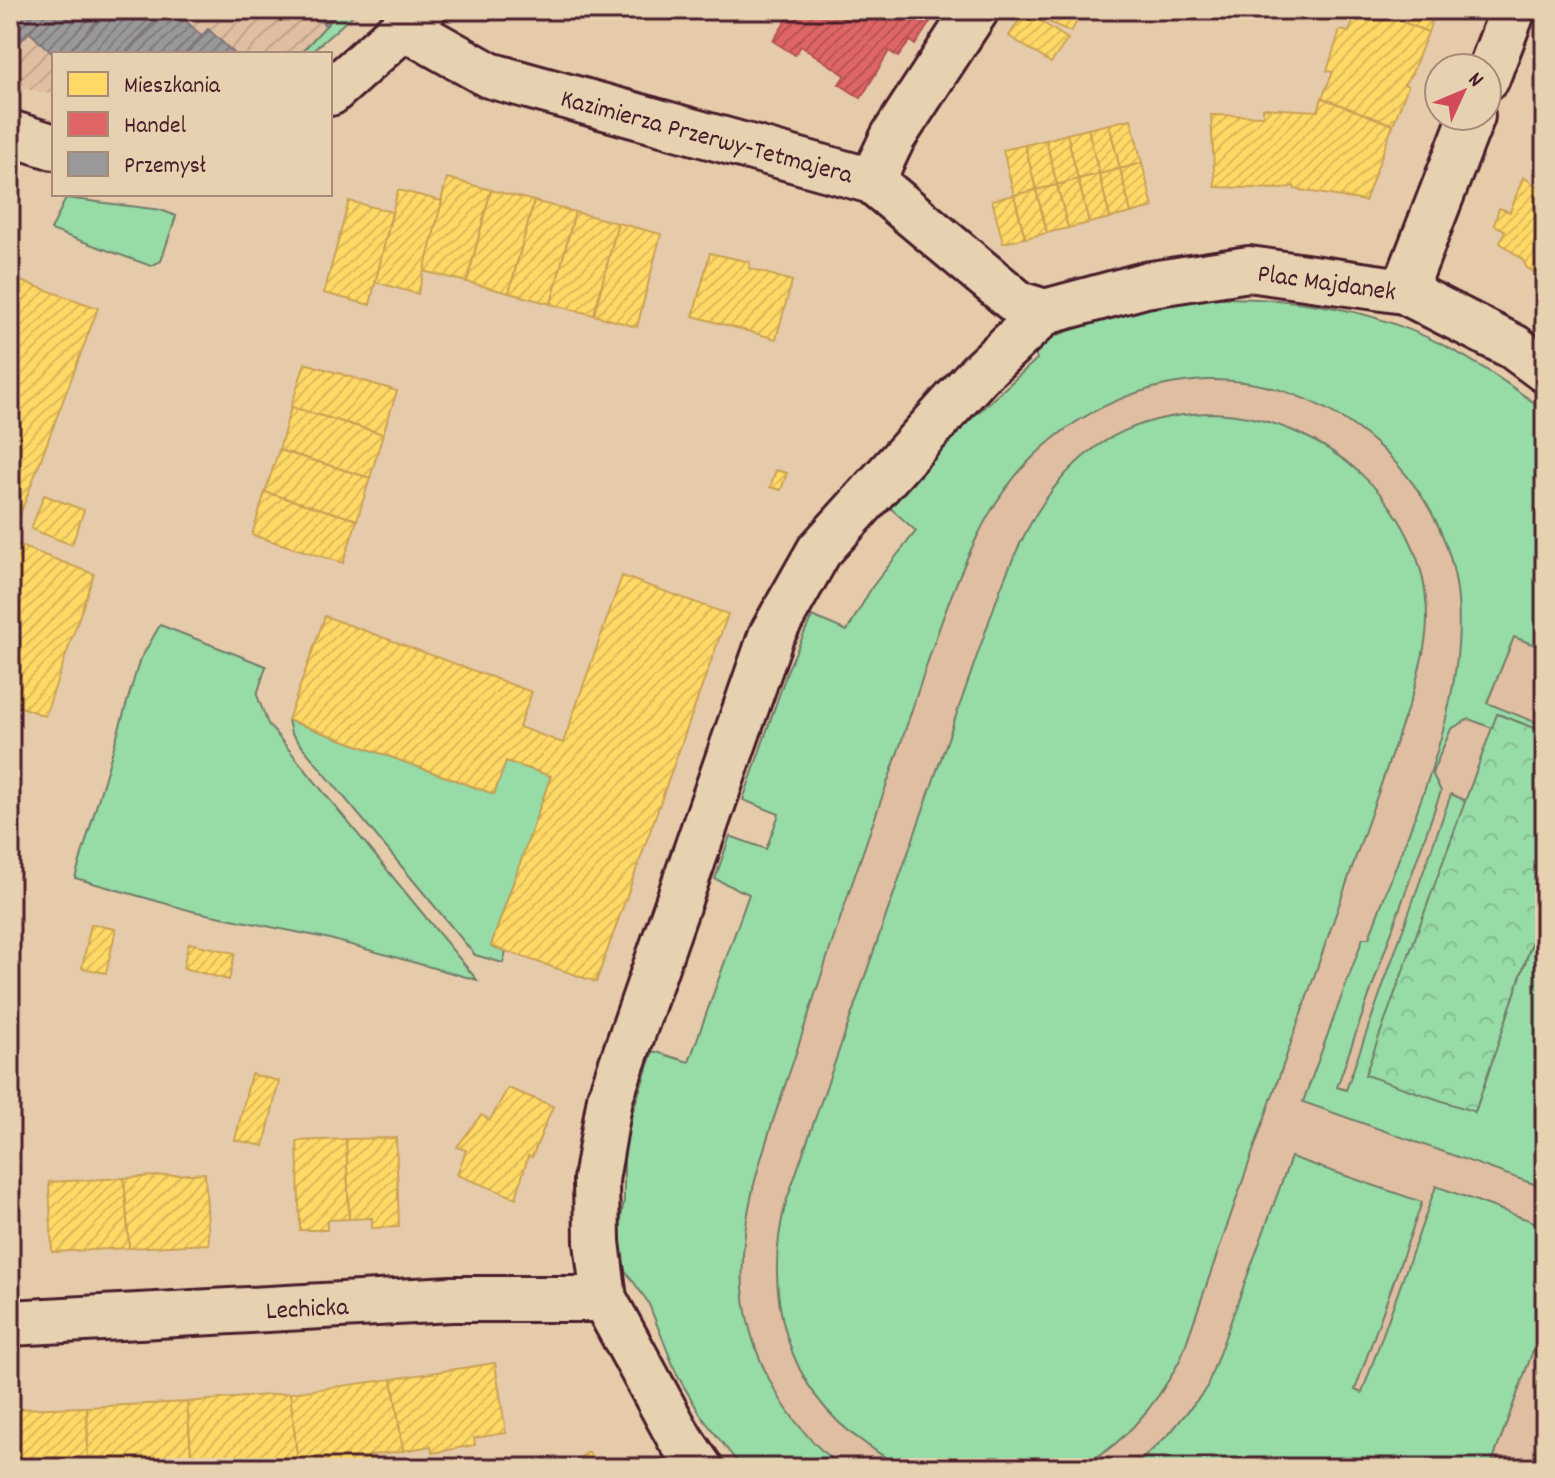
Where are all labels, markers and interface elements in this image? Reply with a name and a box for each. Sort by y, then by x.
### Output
legend [52,52,332,196]
north arrow [1423,52,1503,132]
text: N [1460,66,1490,95]
text: Mieszkania [124,70,221,104]
street label: Kazimierza Przerwy-Tetmajera [556,82,857,195]
text: Handel [124,110,186,144]
text: Przemysł [124,150,206,184]
street label: Plac Majdanek [1255,256,1398,312]
street label: Lechicka [265,1290,350,1331]

